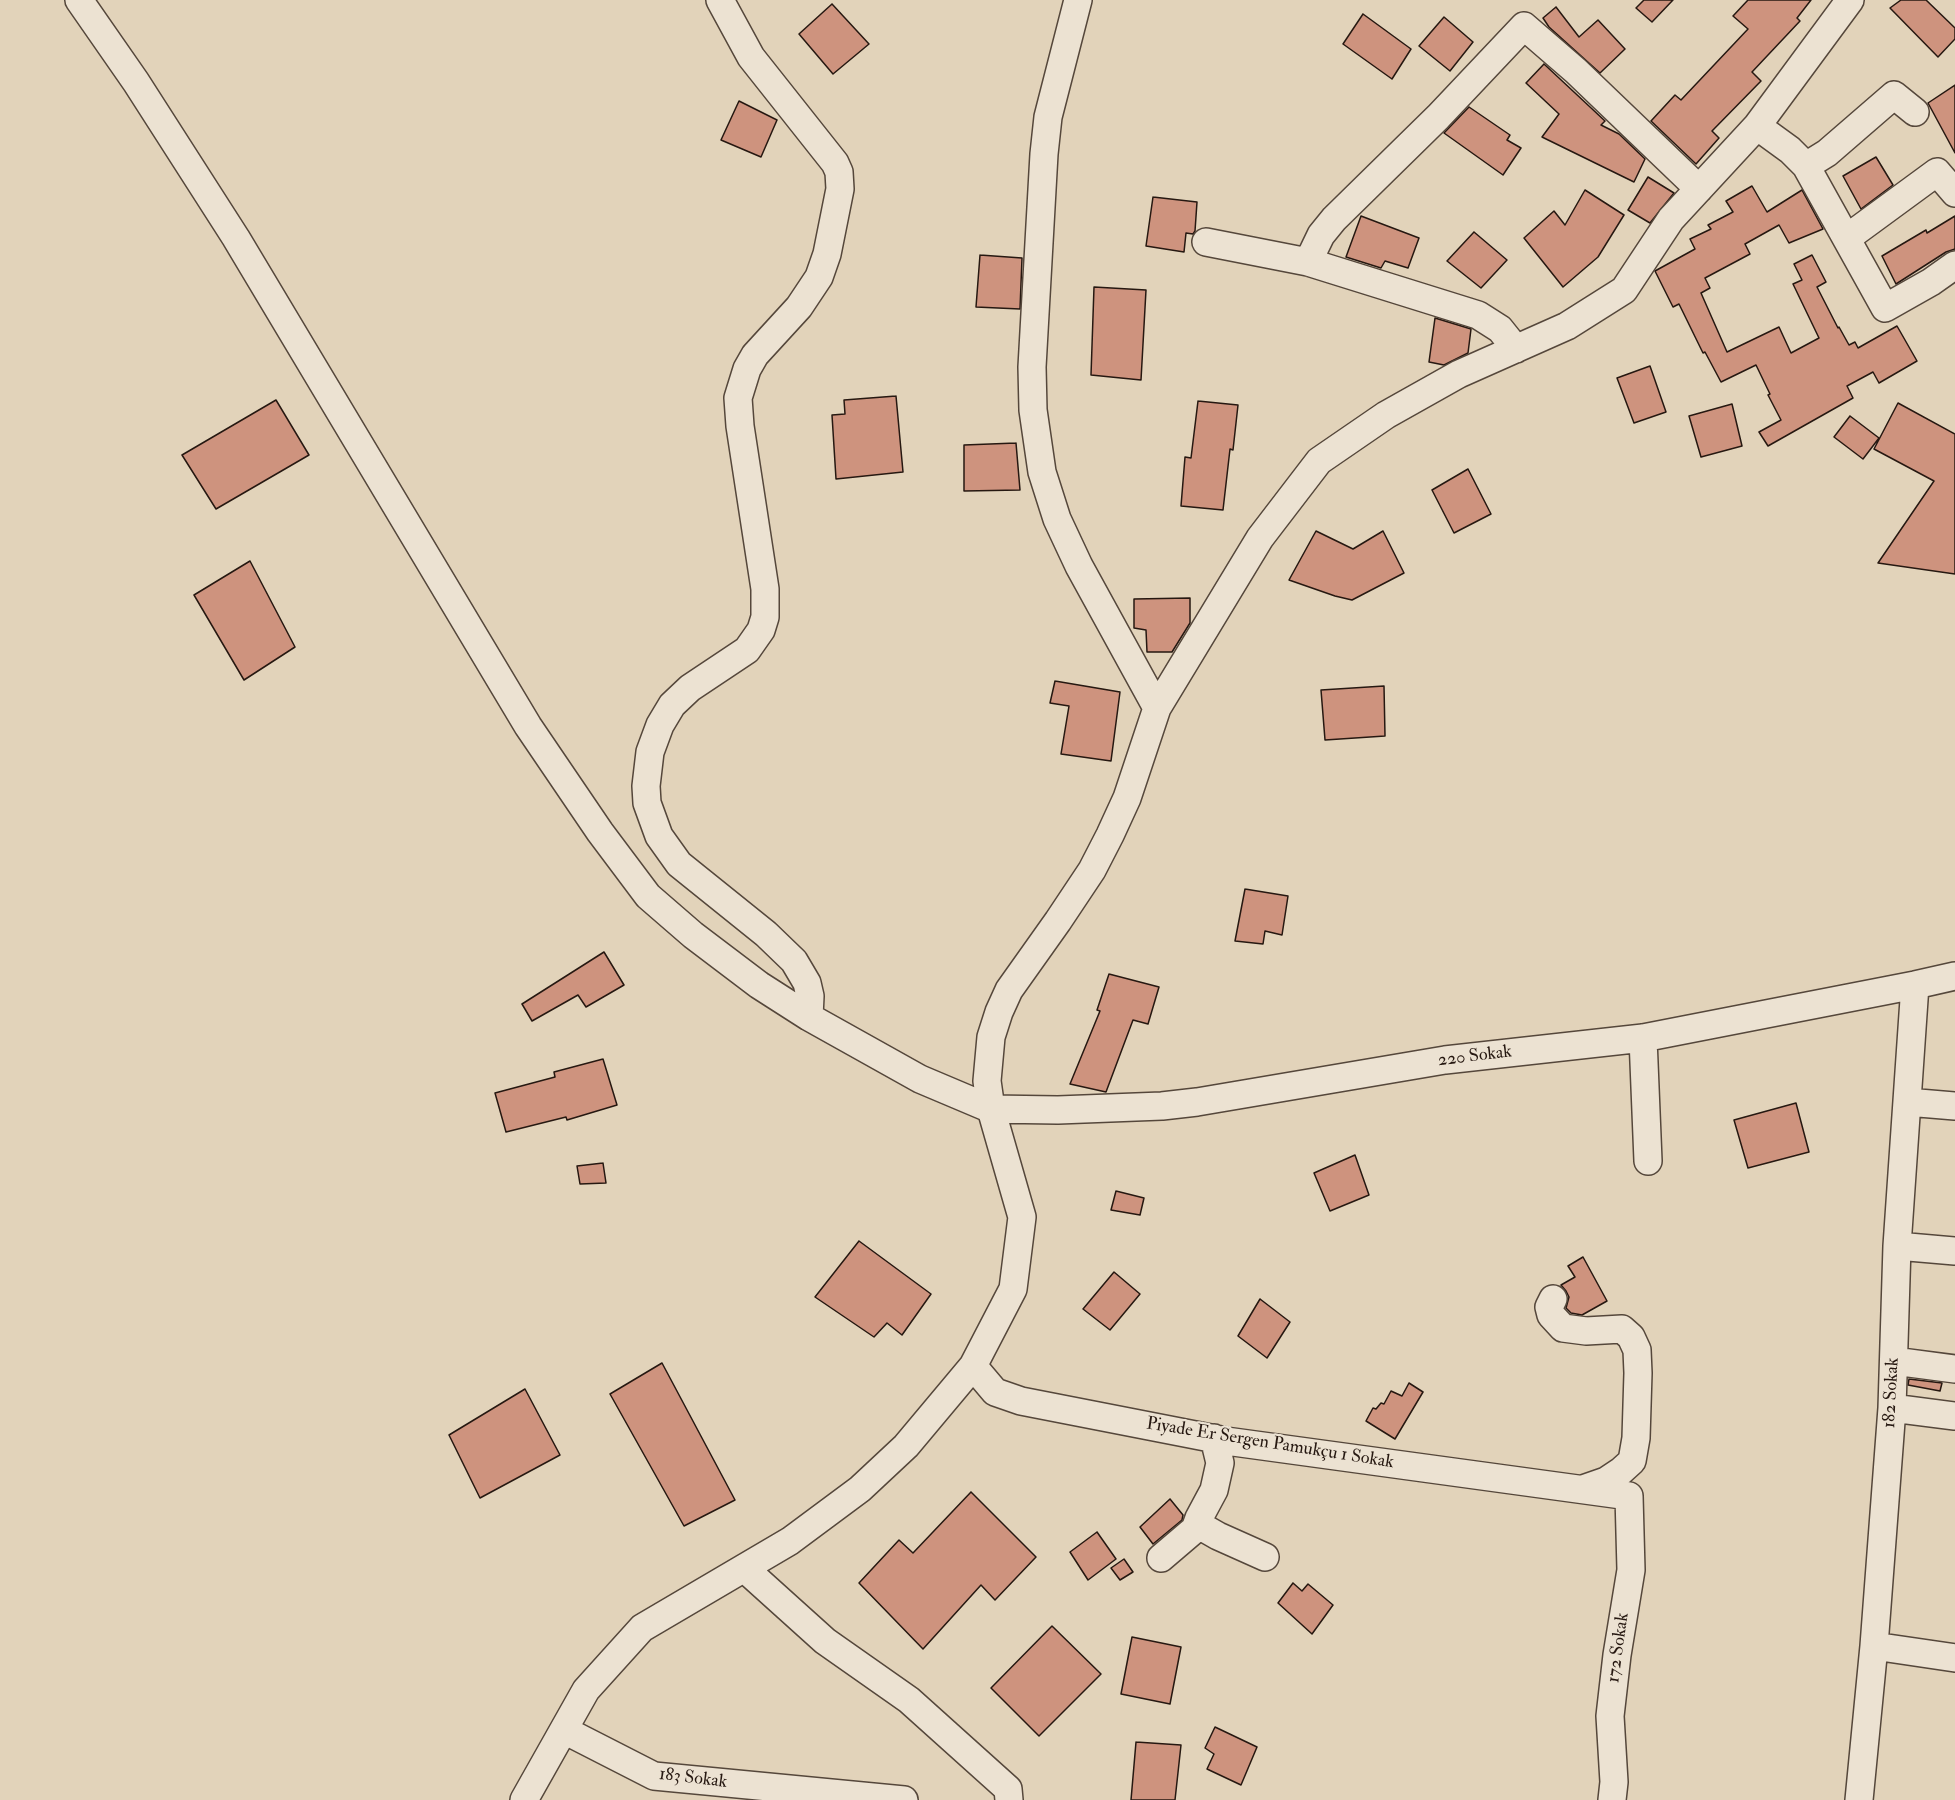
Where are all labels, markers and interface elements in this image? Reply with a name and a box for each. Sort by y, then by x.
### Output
street label: 220 Sokak [1437,1042,1513,1072]
street label: 182 Sokak [1879,1357,1905,1429]
street label: Piyade Er Sergen Pamukçu 1 Sokak [1145,1414,1395,1474]
street label: 172 Sokak [1603,1612,1635,1684]
street label: 183 Sokak [658,1764,728,1794]

